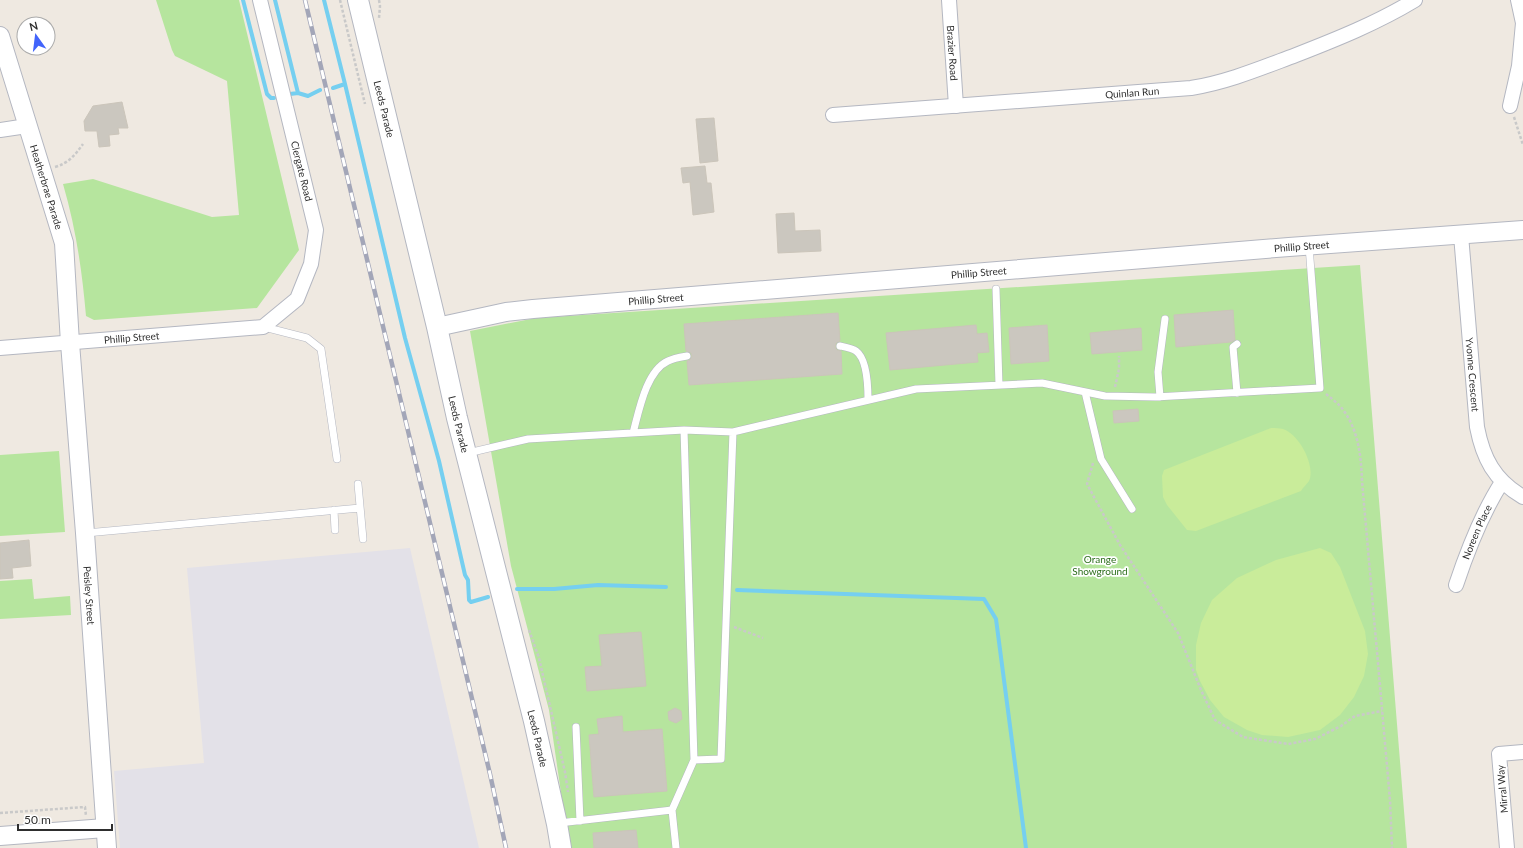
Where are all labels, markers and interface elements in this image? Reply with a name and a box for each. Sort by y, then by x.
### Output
north arrow [16,16,56,56]
text: N [28,18,39,33]
street label: Brazier Road [945,25,960,81]
street label: Leeds Parade [372,79,397,139]
street label: Quinlan Run [1105,84,1160,100]
street label: Clergate Road [289,140,315,202]
street label: Heatherbrae Parade [28,143,65,231]
street label: Phillip Street [1273,238,1330,254]
street label: Phillip Street [950,264,1007,281]
street label: Phillip Street [628,291,684,307]
street label: Phillip Street [103,329,160,346]
street label: Yvonne Crescent [1464,337,1482,412]
street label: Leeds Parade [446,395,472,454]
street label: Noreen Place [1460,502,1494,561]
park label: Orange Showground [1072,553,1128,577]
street label: Peisley Street [81,565,97,626]
street label: Leeds Parade [525,709,550,768]
street label: Mirral Way [1494,764,1510,814]
scale bar [18,806,112,832]
text: 50 m [24,812,51,827]

